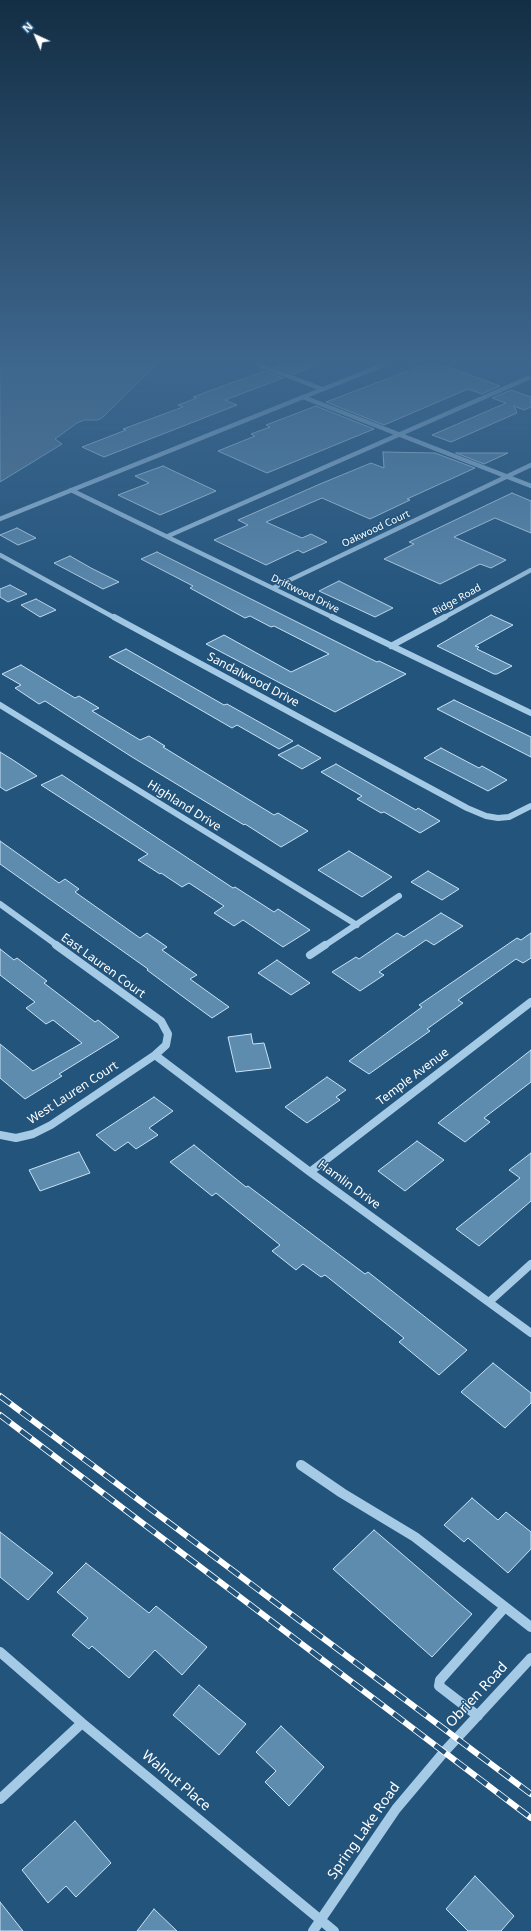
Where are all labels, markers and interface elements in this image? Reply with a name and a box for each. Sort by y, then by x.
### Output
north arrow [16,16,56,56]
text: N [19,19,36,36]
street label: Oakwood Court [340,508,412,550]
street label: Driftwood Drive [269,572,341,616]
street label: Ridge Road [431,582,483,618]
street label: Sandalwood Drive [205,650,301,710]
street label: Highland Drive [144,778,224,834]
street label: East Lauren Court [58,931,148,1001]
street label: Temple Avenue [374,1045,452,1109]
street label: West Lauren Court [25,1058,121,1128]
street label: Hamlin Drive [315,1158,383,1212]
street label: Obrien Road [443,1659,511,1731]
street label: Walnut Place [138,1747,214,1815]
street label: Spring Lake Road [324,1779,404,1883]

